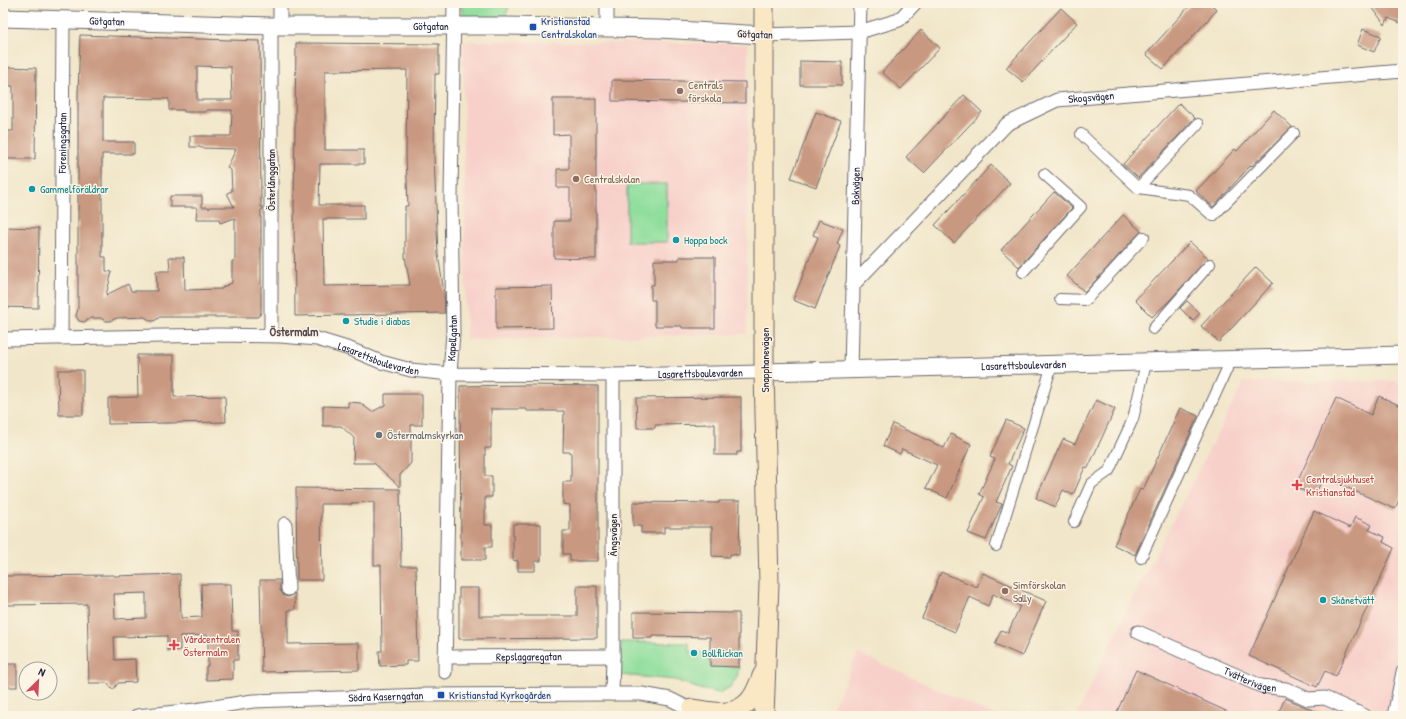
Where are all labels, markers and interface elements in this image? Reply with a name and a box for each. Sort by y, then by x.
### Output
street label: Götgatan [89,14,125,29]
place label: Kristianstad Centralskolan [541,14,597,41]
street label: Götgatan [413,19,449,33]
marker: Kristianstad Centralskolan [528,22,538,32]
street label: Götgatan [737,26,773,42]
place label: Centrals förskola [688,78,723,105]
marker: Centrals förskola [675,86,685,96]
street label: Skogsvägen [1068,88,1115,106]
street label: Föreningsgatan [55,112,69,175]
street label: Österlånggatan [264,149,278,211]
street label: Bokvägen [848,167,863,205]
place label: Centralskolan [584,172,640,186]
marker: Centralskolan [571,174,581,184]
place label: Gammelföräldrar [40,182,110,196]
marker: Gammelföräldrar [27,184,37,194]
place label: Hoppa bock [684,233,728,247]
marker: Hoppa bock [671,235,681,245]
place label: Studie i diabas [354,314,410,328]
street label: Kapellgatan [444,315,460,362]
marker: Studie i diabas [341,316,351,326]
district label: Östermalm [269,323,319,340]
street label: Snapphanevägen [758,327,772,393]
street label: Lasarettsboulevarden [336,339,420,378]
street label: Lasarettsboulevarden [981,357,1067,373]
street label: Lasarettsboulevarden [658,365,743,381]
place label: Östermalmskyrkan [387,428,464,442]
marker: Östermalmskyrkan [374,430,384,440]
place label: Centralsjukhuset Kristianstad [1306,472,1374,499]
marker: Centralsjukhuset Kristianstad [1291,479,1303,491]
street label: Ängsvägen [606,514,620,556]
place label: Simförskolan Sally [1013,578,1066,605]
marker: Simförskolan Sally [1000,586,1010,596]
place label: Skånetvätt [1331,593,1375,607]
marker: Skånetvätt [1318,595,1328,605]
place label: Vårdcentralen Östermalm [183,632,240,659]
marker: Vårdcentralen Östermalm [168,639,180,651]
place label: Bollflickan [702,646,743,660]
marker: Bollflickan [689,648,699,658]
street label: Repslagaregatan [496,649,562,664]
north arrow [18,661,58,701]
street label: Tvätterivägen [1221,663,1277,695]
text: N [37,664,48,680]
street label: Södra Kaserngatan [348,688,424,705]
place label: Kristianstad Kyrkogården [449,688,551,702]
marker: Kristianstad Kyrkogården [436,690,446,700]

